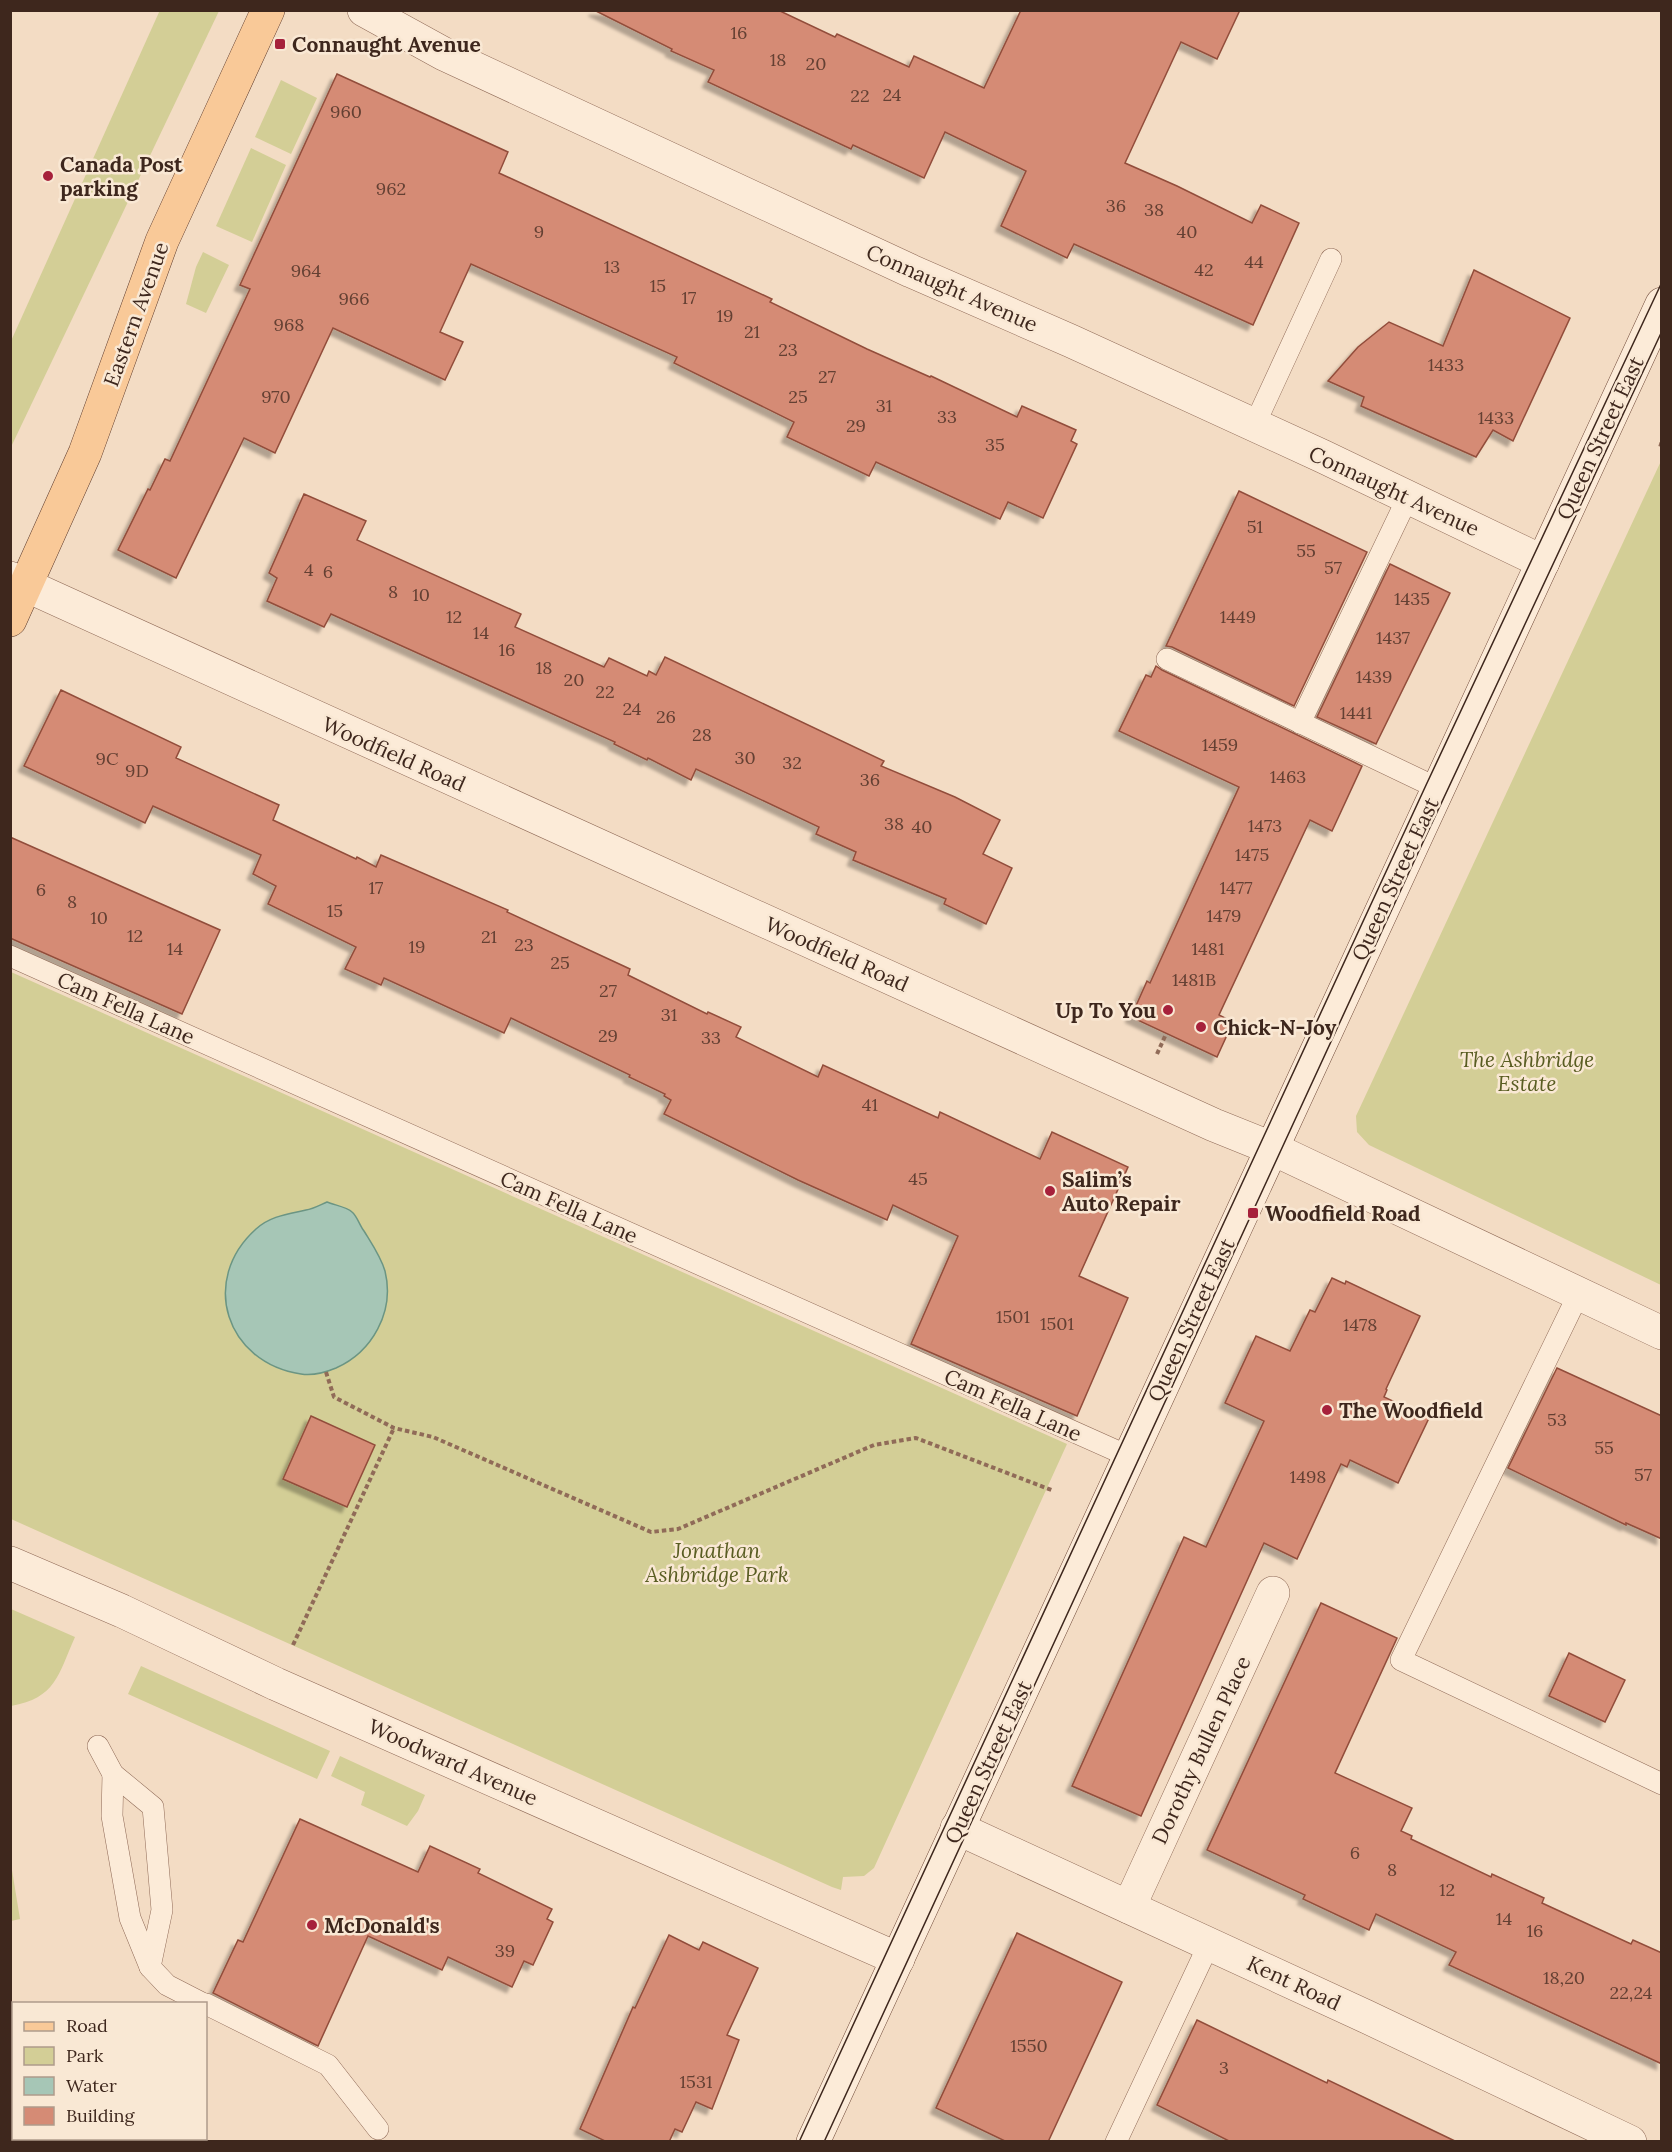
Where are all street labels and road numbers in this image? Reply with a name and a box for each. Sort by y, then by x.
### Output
street label: Eastern Avenue [97,238,175,390]
street label: Connaught Avenue [862,238,1042,338]
street label: Queen Street East [1550,351,1650,524]
street label: Connaught Avenue [1304,440,1484,542]
street label: Woodfield Road [318,710,470,798]
street label: Queen Street East [1345,792,1445,965]
street label: Woodfield Road [761,910,913,998]
street label: Cam Fella Lane [53,966,199,1050]
street label: Cam Fella Lane [496,1165,642,1249]
street label: Queen Street East [1141,1233,1241,1406]
street label: Cam Fella Lane [940,1363,1086,1447]
street label: Dorothy Bullen Place [1146,1652,1256,1848]
street label: Queen Street East [938,1675,1038,1848]
street label: Woodward Avenue [364,1712,542,1812]
street label: Kent Road [1243,1950,1345,2016]

